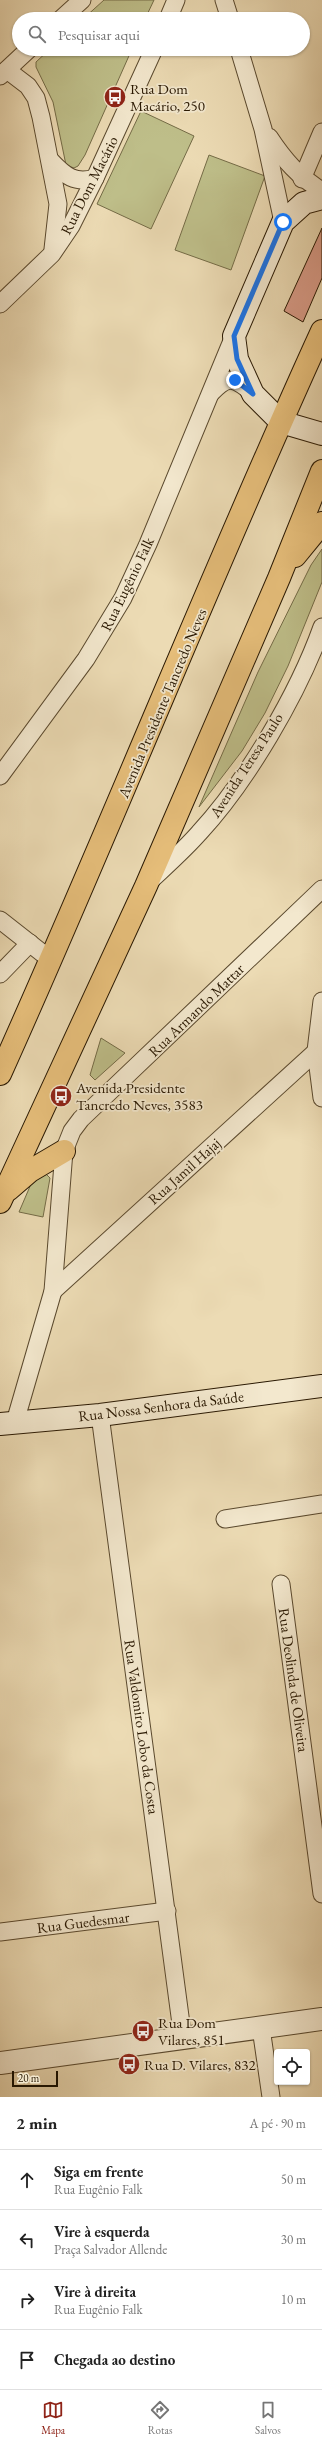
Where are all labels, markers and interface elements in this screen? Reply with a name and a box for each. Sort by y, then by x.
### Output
search box [12,12,310,56]
icon: search [26,23,48,45]
text: Pesquisar aqui [58,25,140,44]
place label: Rua Dom Macário, 250 [130,79,205,115]
bus stop icon: Rua Dom Macário, 250 [102,84,128,110]
street label: Rua Dom Macário [56,132,122,238]
route start [274,213,292,231]
route end [226,371,244,389]
street label: Rua Eugênio Falk [96,533,158,634]
street label: Avenida Presidente Tancredo Neves [113,605,211,801]
street label: Avenida Teresa Paulo [205,709,287,822]
street label: Rua Armando Mattar [144,959,248,1061]
place label: Avenida Presidente Tancredo Neves, 3583 [75,1078,203,1114]
bus stop icon: Avenida Presidente Tancredo Neves, 3583 [48,1083,74,1109]
street label: Rua Jamil Hajaj [144,1133,224,1209]
street label: Rua Nossa Senhora da Saúde [77,1386,245,1426]
street label: Rua Deolinda de Oliveira [274,1607,314,1753]
street label: Rua Valdomiro Lobo da Costa [120,1638,164,1816]
street label: Rua Guedesmar [36,1907,130,1937]
place label: Rua Dom Vilares, 851 [158,2013,225,2049]
bus stop icon: Rua Dom Vilares, 851 [130,2018,156,2044]
map controls [274,2049,310,2085]
button: locate [274,2049,310,2085]
bus stop icon: Rua D. Vilares, 832 [116,2051,142,2077]
place label: Rua D. Vilares, 832 [144,2055,256,2074]
scale bar [12,2069,58,2088]
text: 20 m [18,2071,39,2085]
text: 2 min [16,2112,57,2134]
text: A pé · 90 m [250,2115,306,2132]
text: Siga em frente [54,2162,143,2181]
icon: ahead [16,2169,38,2191]
text: 50 m [281,2171,306,2188]
text: Rua Eugênio Falk [54,2181,143,2198]
text: Vire à esquerda [54,2222,150,2241]
icon: left [16,2229,38,2251]
text: 30 m [281,2231,306,2248]
text: Praça Salvador Allende [54,2241,167,2258]
text: Vire à direita [54,2282,136,2301]
icon: right [16,2289,38,2311]
text: 10 m [281,2291,306,2308]
text: Rua Eugênio Falk [54,2301,143,2318]
icon: arrive [16,2349,38,2371]
text: Chegada ao destino [54,2350,175,2369]
tab: Mapa [41,2399,65,2437]
tab: Rotas [148,2399,172,2437]
tab: Salvos [255,2399,281,2437]

